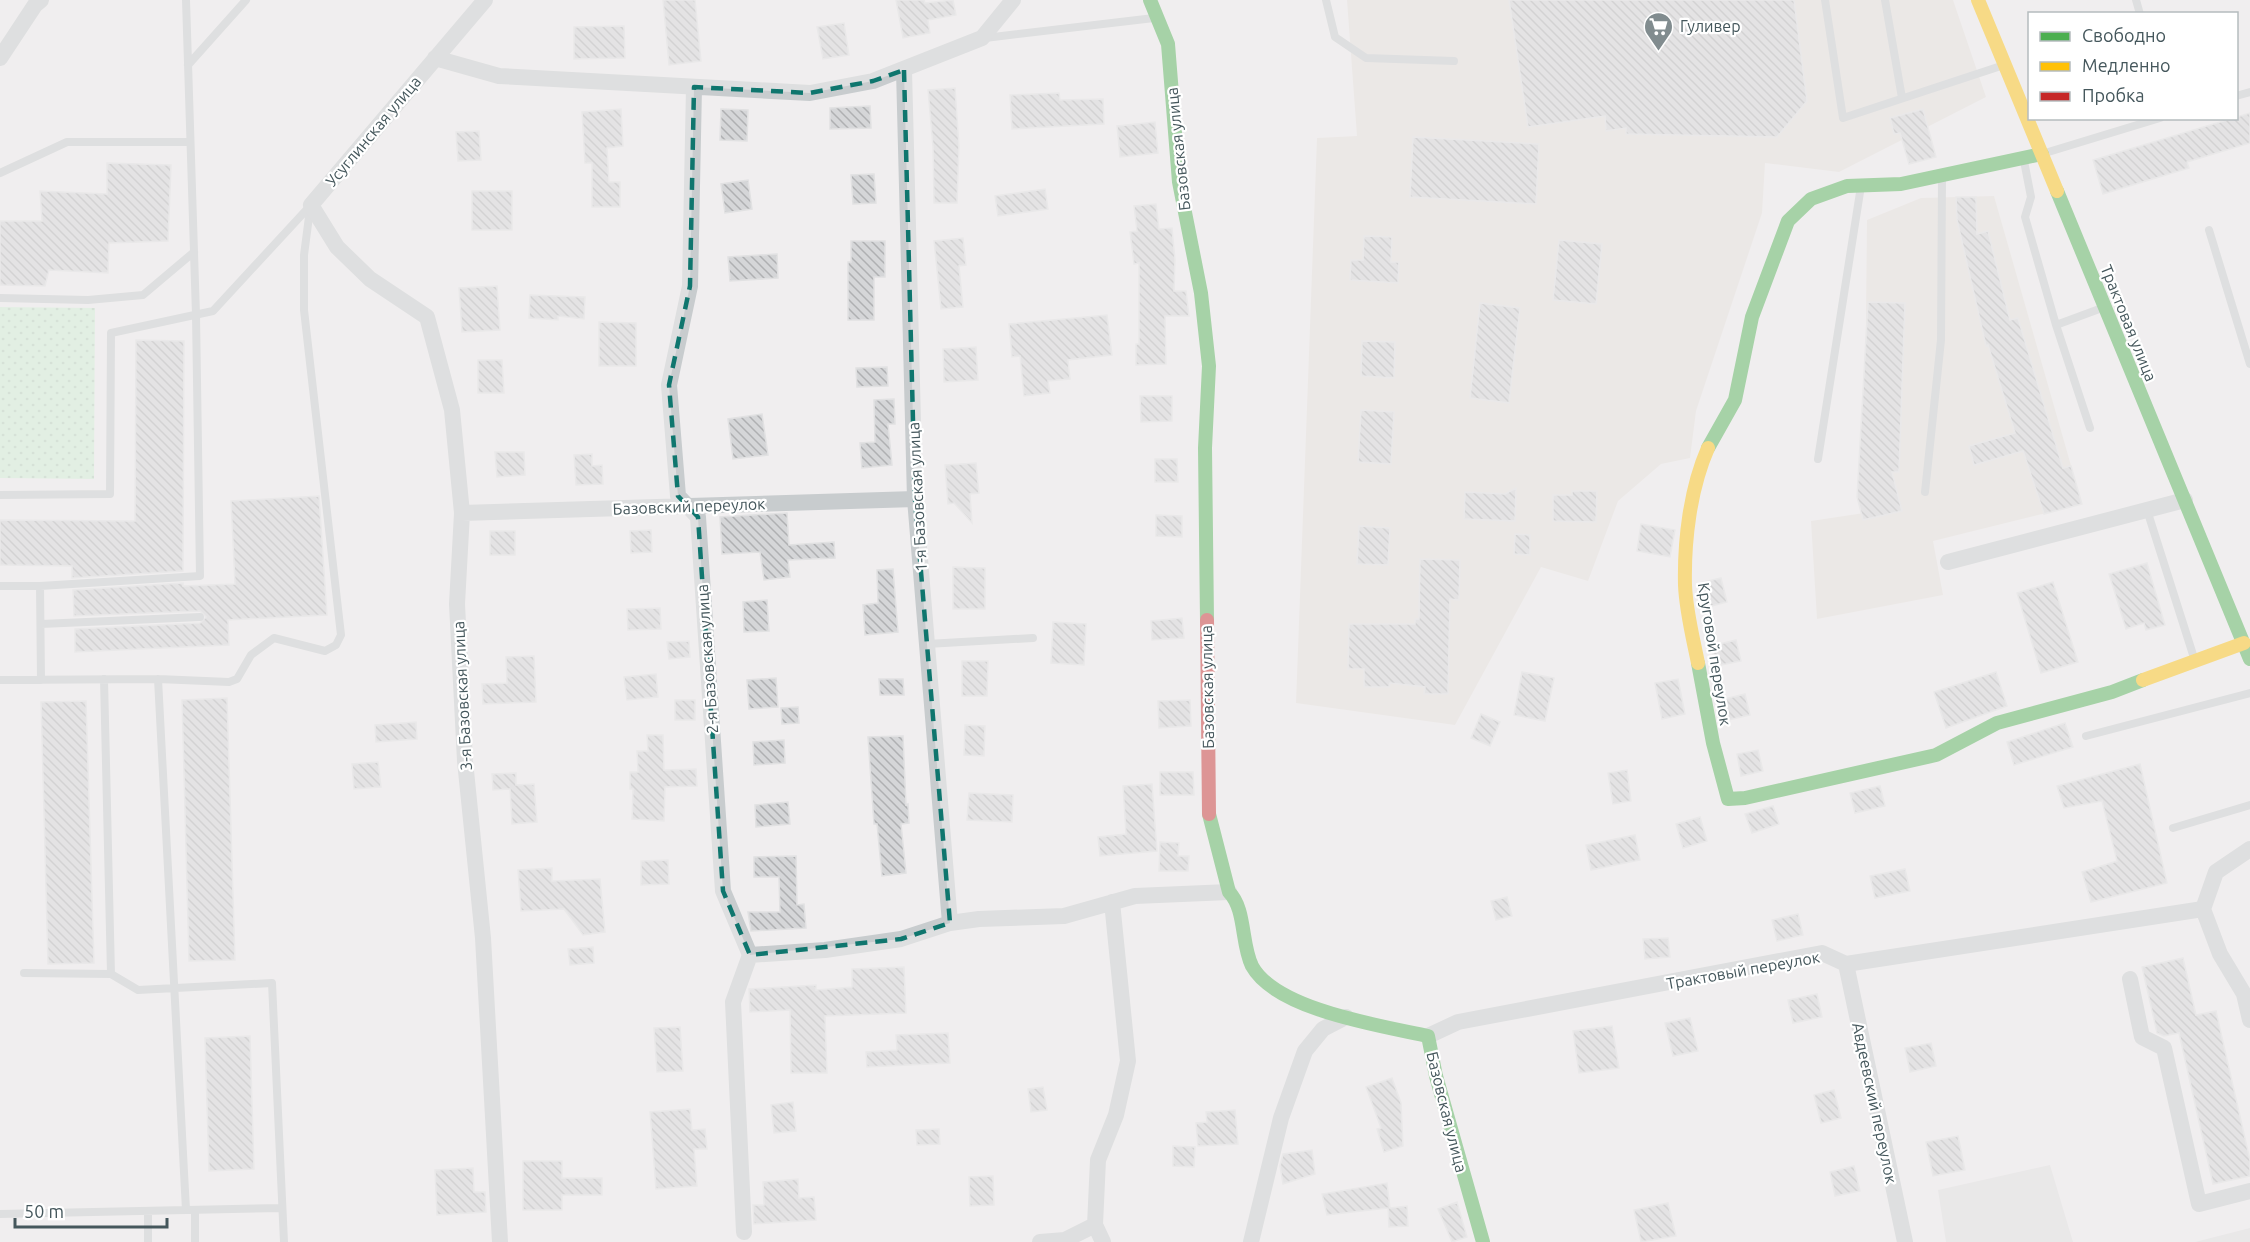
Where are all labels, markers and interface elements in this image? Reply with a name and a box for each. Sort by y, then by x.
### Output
supermarket icon: Гуливер [1643,10,1675,52]
legend [2028,12,2238,120]
place label: Гуливер [1680,17,1741,35]
text: Свободно [2082,25,2166,45]
text: Медленно [2082,55,2171,75]
street label: Усуглинская улица [322,72,424,190]
text: Пробка [2082,85,2145,105]
street label: Базовская улица [1163,86,1193,212]
street label: Трактовая улица [2097,262,2161,384]
street label: 1-я Базовская улица [904,422,930,572]
street label: Базовский переулок [612,494,766,518]
street label: Круговой переулок [1695,581,1735,727]
street label: 2-я Базовская улица [693,584,721,734]
street label: 3-я Базовская улица [449,621,475,771]
street label: Базовская улица [1197,625,1217,749]
street label: Трактовый переулок [1665,948,1821,992]
street label: Авдеевский переулок [1849,1021,1901,1185]
street label: Базовская улица [1423,1050,1471,1174]
scale bar [15,1191,166,1229]
text: 50 m [24,1201,64,1221]

